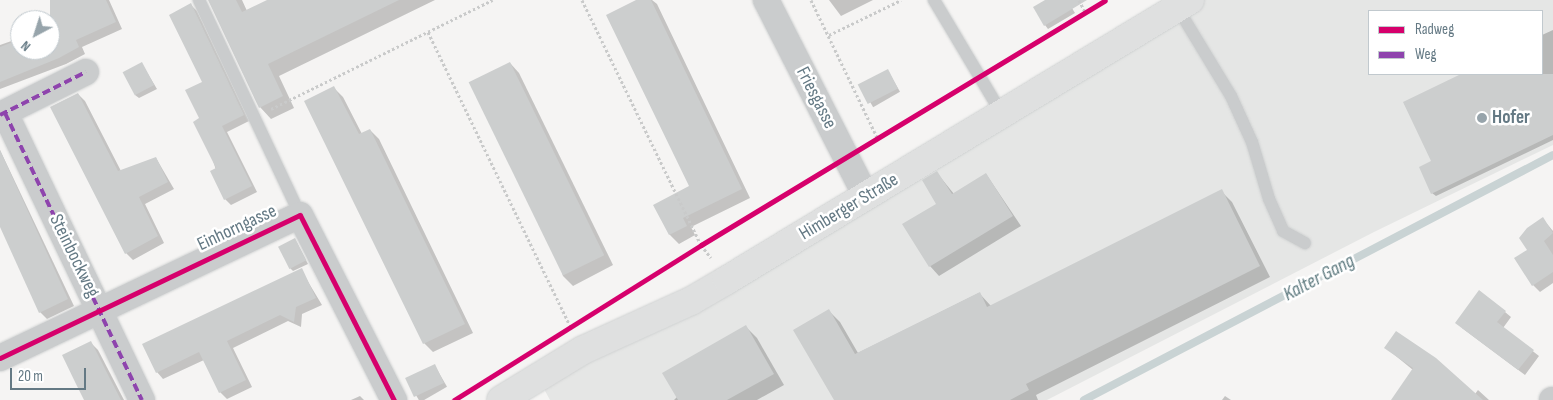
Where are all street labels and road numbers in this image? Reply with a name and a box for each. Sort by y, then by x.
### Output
street label: Friesgasse [791,63,841,133]
street label: Himberger Straße [795,169,903,245]
street label: Einhorngasse [194,200,280,256]
street label: Steinbockweg [44,211,104,301]

